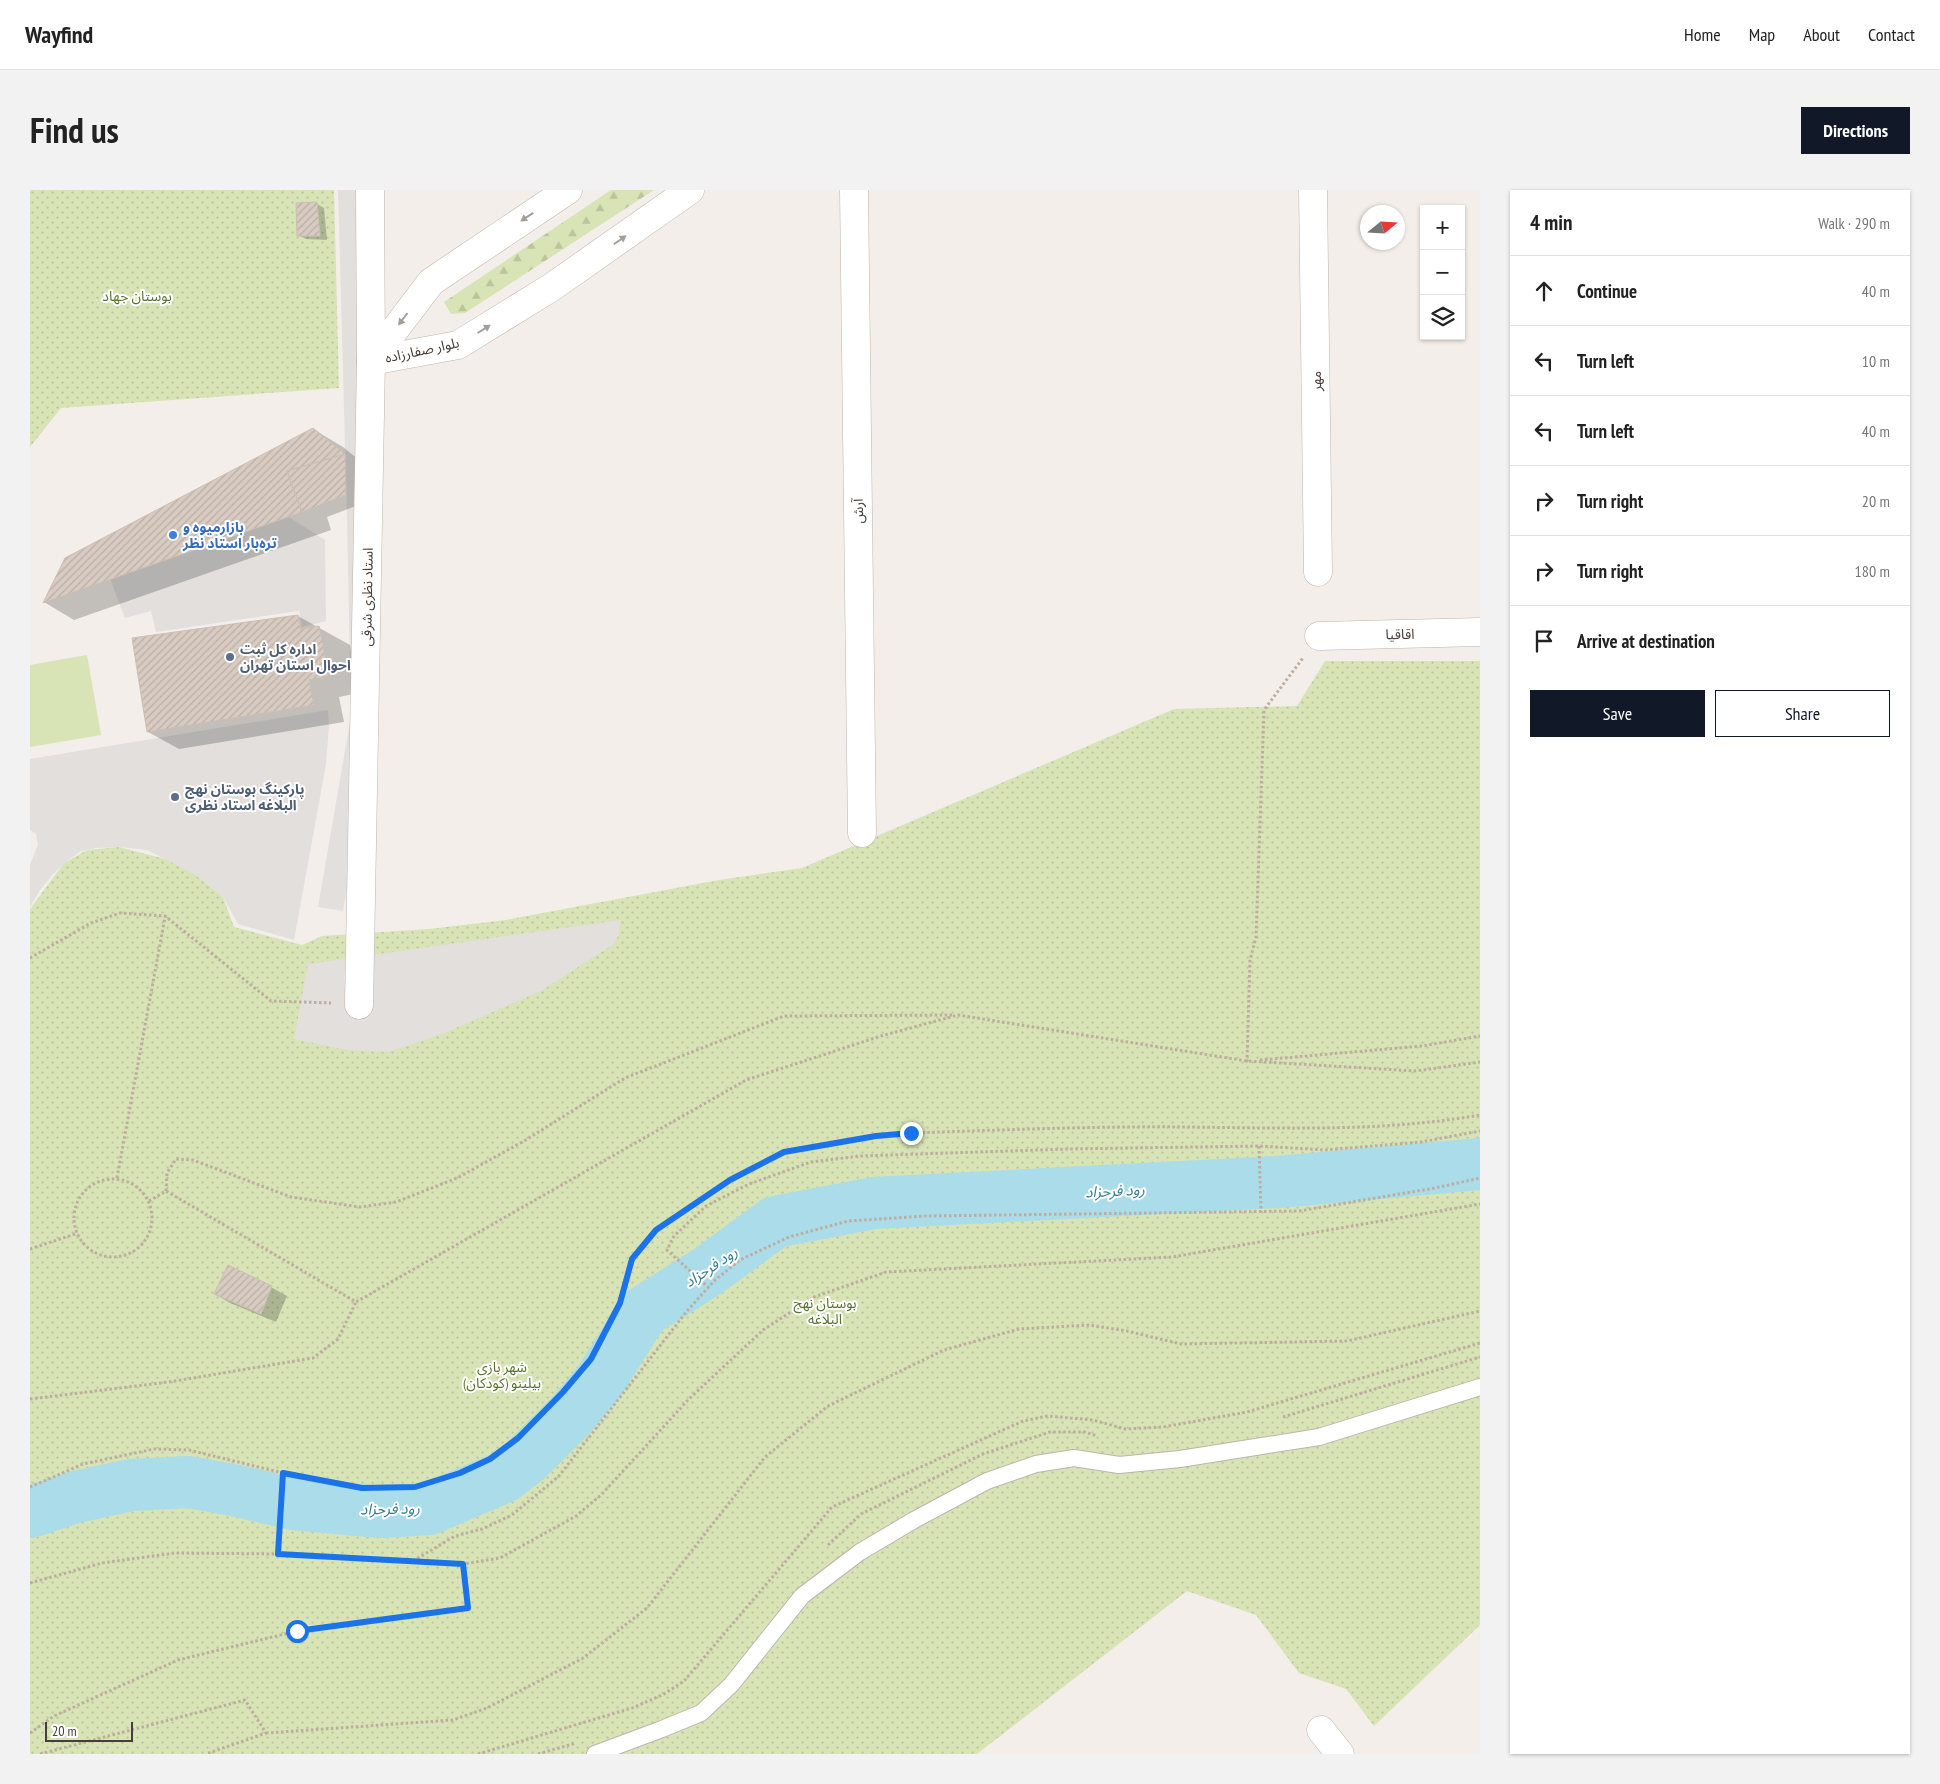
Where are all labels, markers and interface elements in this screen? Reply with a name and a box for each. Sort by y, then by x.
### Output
text: Wayfind [25,19,93,50]
text: Home [1684,23,1721,46]
text: Map [1749,23,1775,46]
text: About [1803,23,1840,46]
text: Contact [1868,23,1915,46]
text: Find us [30,107,119,153]
button: Directions [1801,107,1910,154]
north arrow [1360,205,1405,250]
map controls [1420,205,1465,340]
button: + [1420,205,1465,250]
text: 4 min [1530,209,1572,236]
one-way arrow [520,212,534,222]
text: Walk · 290 m [1818,213,1890,233]
one-way arrow [613,235,626,245]
button: − [1420,250,1465,295]
icon: ahead [1530,277,1558,305]
text: Continue [1577,279,1637,303]
text: 40 m [1862,281,1890,301]
park label: بوستان جهاد [102,287,172,305]
button: layers [1420,295,1465,340]
one-way arrow [398,312,408,326]
one-way arrow [478,325,491,334]
street label: بلوار صفارزاده [383,333,461,367]
icon: left [1530,347,1558,375]
text: Turn left [1577,349,1634,373]
text: 10 m [1862,351,1890,371]
street label: مهر [1307,371,1325,392]
icon: left [1530,417,1558,445]
text: Turn left [1577,419,1634,443]
text: 40 m [1862,421,1890,441]
icon: right [1530,487,1558,515]
text: Turn right [1577,489,1643,513]
text: 20 m [1862,491,1890,511]
street label: آرش [849,497,867,524]
place label: بازارمیوه و تره‌بار استاد نظر [182,518,277,552]
marker: بازارمیوه و تره‌بار استاد نظر [167,529,179,541]
street label: استاد نظری شرقی [357,547,377,647]
icon: right [1530,557,1558,585]
text: Turn right [1577,559,1643,583]
text: 180 m [1855,561,1890,581]
street label: اقاقیا [1385,625,1415,643]
icon: arrive [1530,627,1558,655]
text: Arrive at destination [1577,629,1715,653]
place label: اداره کل ثبت احوال استان تهران [240,640,351,674]
marker: اداره کل ثبت احوال استان تهران [224,651,236,663]
button: Save [1530,690,1705,737]
button: Share [1715,690,1890,737]
place label: پارکینگ بوستان نهج البلاغه استاد نظری [185,780,305,814]
marker: پارکینگ بوستان نهج البلاغه استاد نظری [169,791,181,803]
route end [900,1122,923,1145]
water label: رود فرحزاد [1085,1179,1146,1202]
water label: رود فرحزاد [681,1242,741,1291]
park label: بوستان نهج البلاغه [793,1294,857,1328]
park label: شهر بازی بیلینو (کودکان) [463,1358,541,1392]
water label: رود فرحزاد [360,1498,421,1519]
route start [286,1620,309,1643]
scale bar [45,1719,132,1742]
text: 20 m [52,1722,77,1740]

